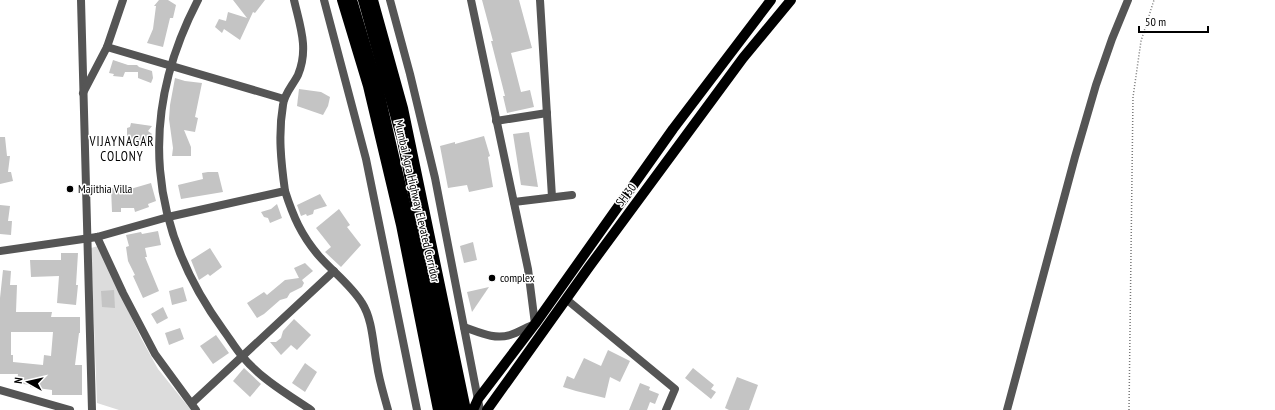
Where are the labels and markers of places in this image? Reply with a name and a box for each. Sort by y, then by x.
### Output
place label: Majithia Villa [78,181,133,196]
marker: Majithia Villa [65,184,75,194]
place label: complex [500,270,535,285]
marker: complex [487,273,497,283]

